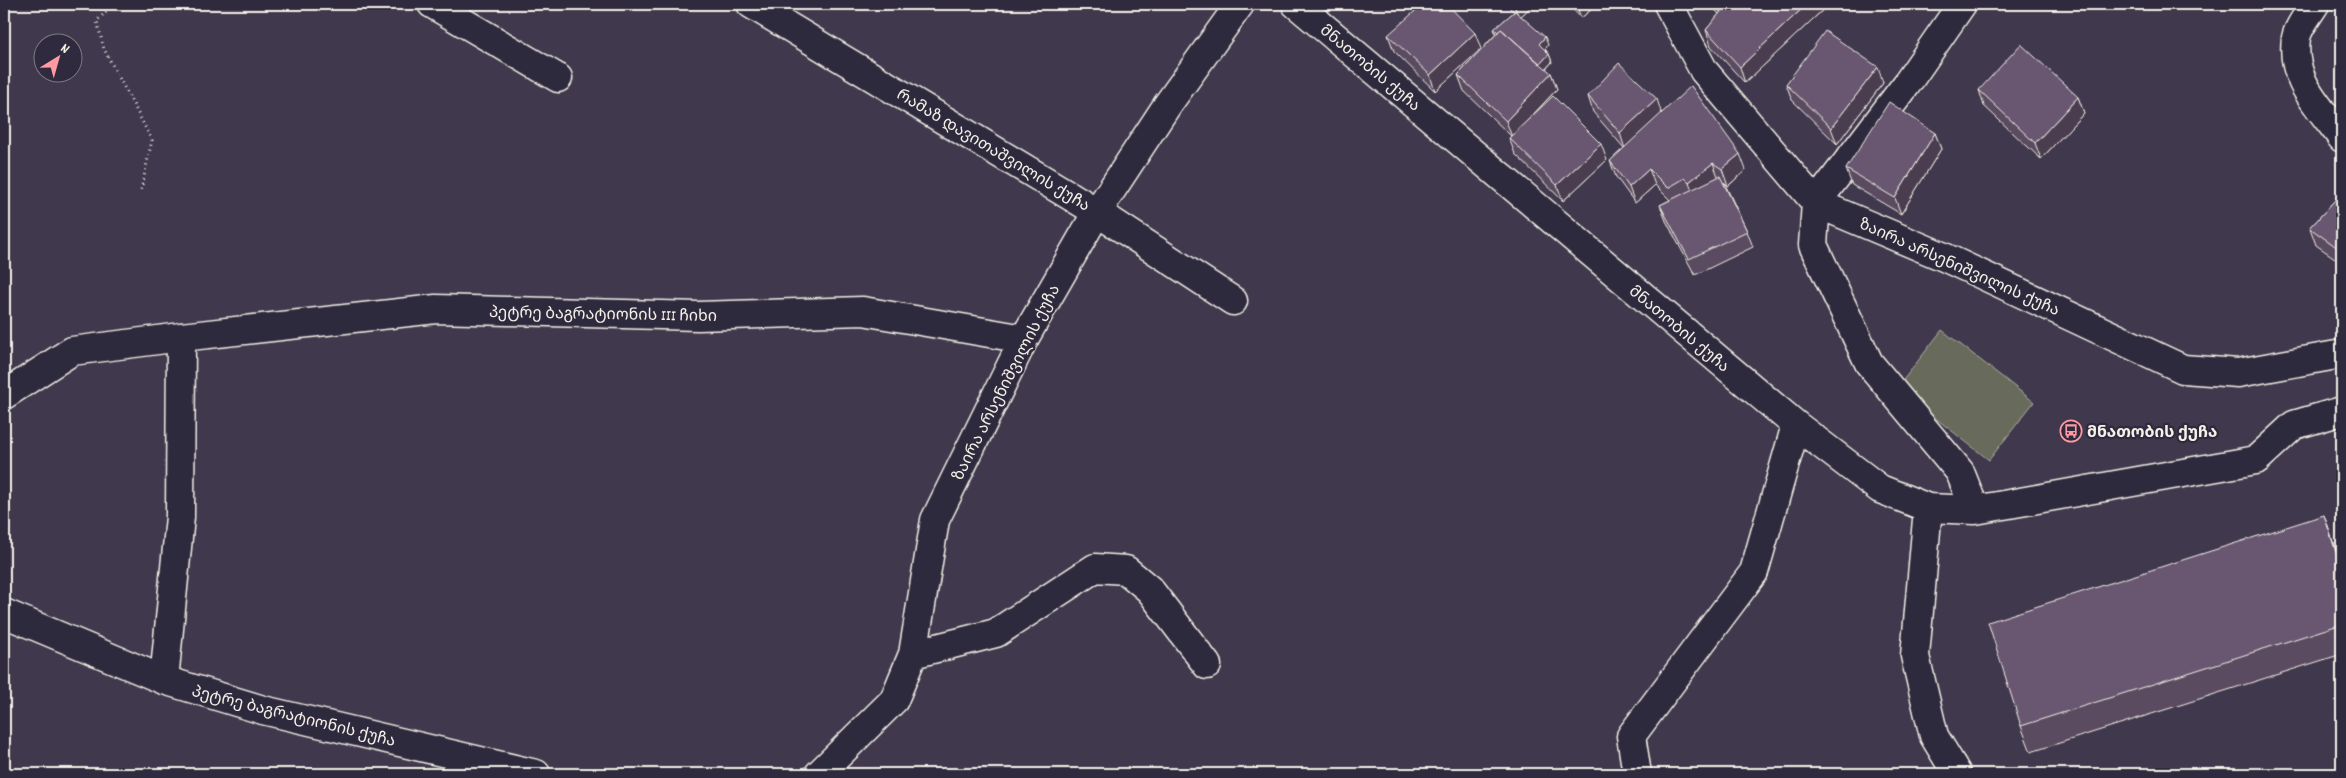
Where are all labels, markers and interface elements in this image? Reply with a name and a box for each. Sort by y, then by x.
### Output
street label: მნათობის ქუჩა [1314,20,1425,118]
north arrow [32,32,82,82]
text: N [56,39,73,59]
street label: რამაზ დავითაშვილის ქუჩა [892,84,1094,218]
street label: ზაირა არსენიშვილის ქუჩა [1855,214,2063,323]
street label: ზაირა არსენიშვილის ქუჩა [948,281,1067,485]
street label: მნათობის ქუჩა [1623,281,1734,379]
street label: პეტრე ბაგრატიონის III ჩიხი [489,302,717,329]
bus stop icon: მნათობის ქუჩა [2059,419,2083,443]
place label: მნათობის ქუჩა [2087,422,2217,445]
street label: პეტრე ბაგრატიონის ქუჩა [189,681,398,754]

